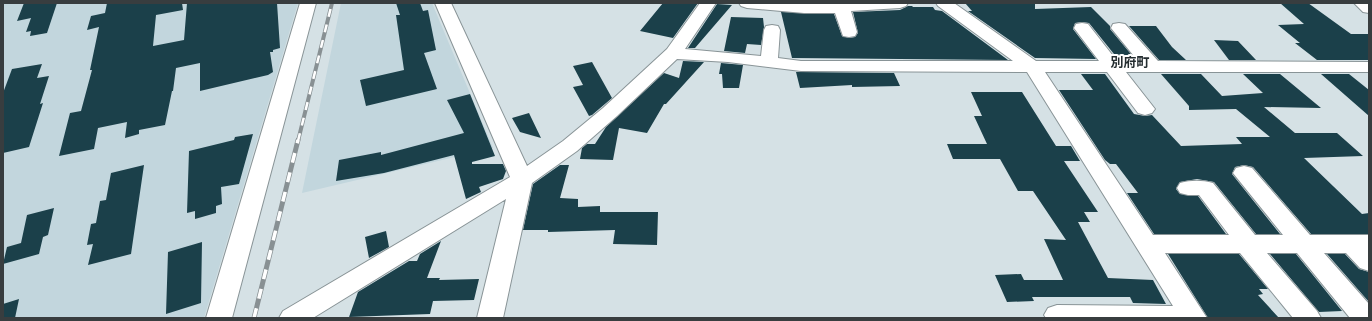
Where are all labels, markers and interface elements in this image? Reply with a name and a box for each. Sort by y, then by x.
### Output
district label: 別府町 [1110,54,1150,71]

